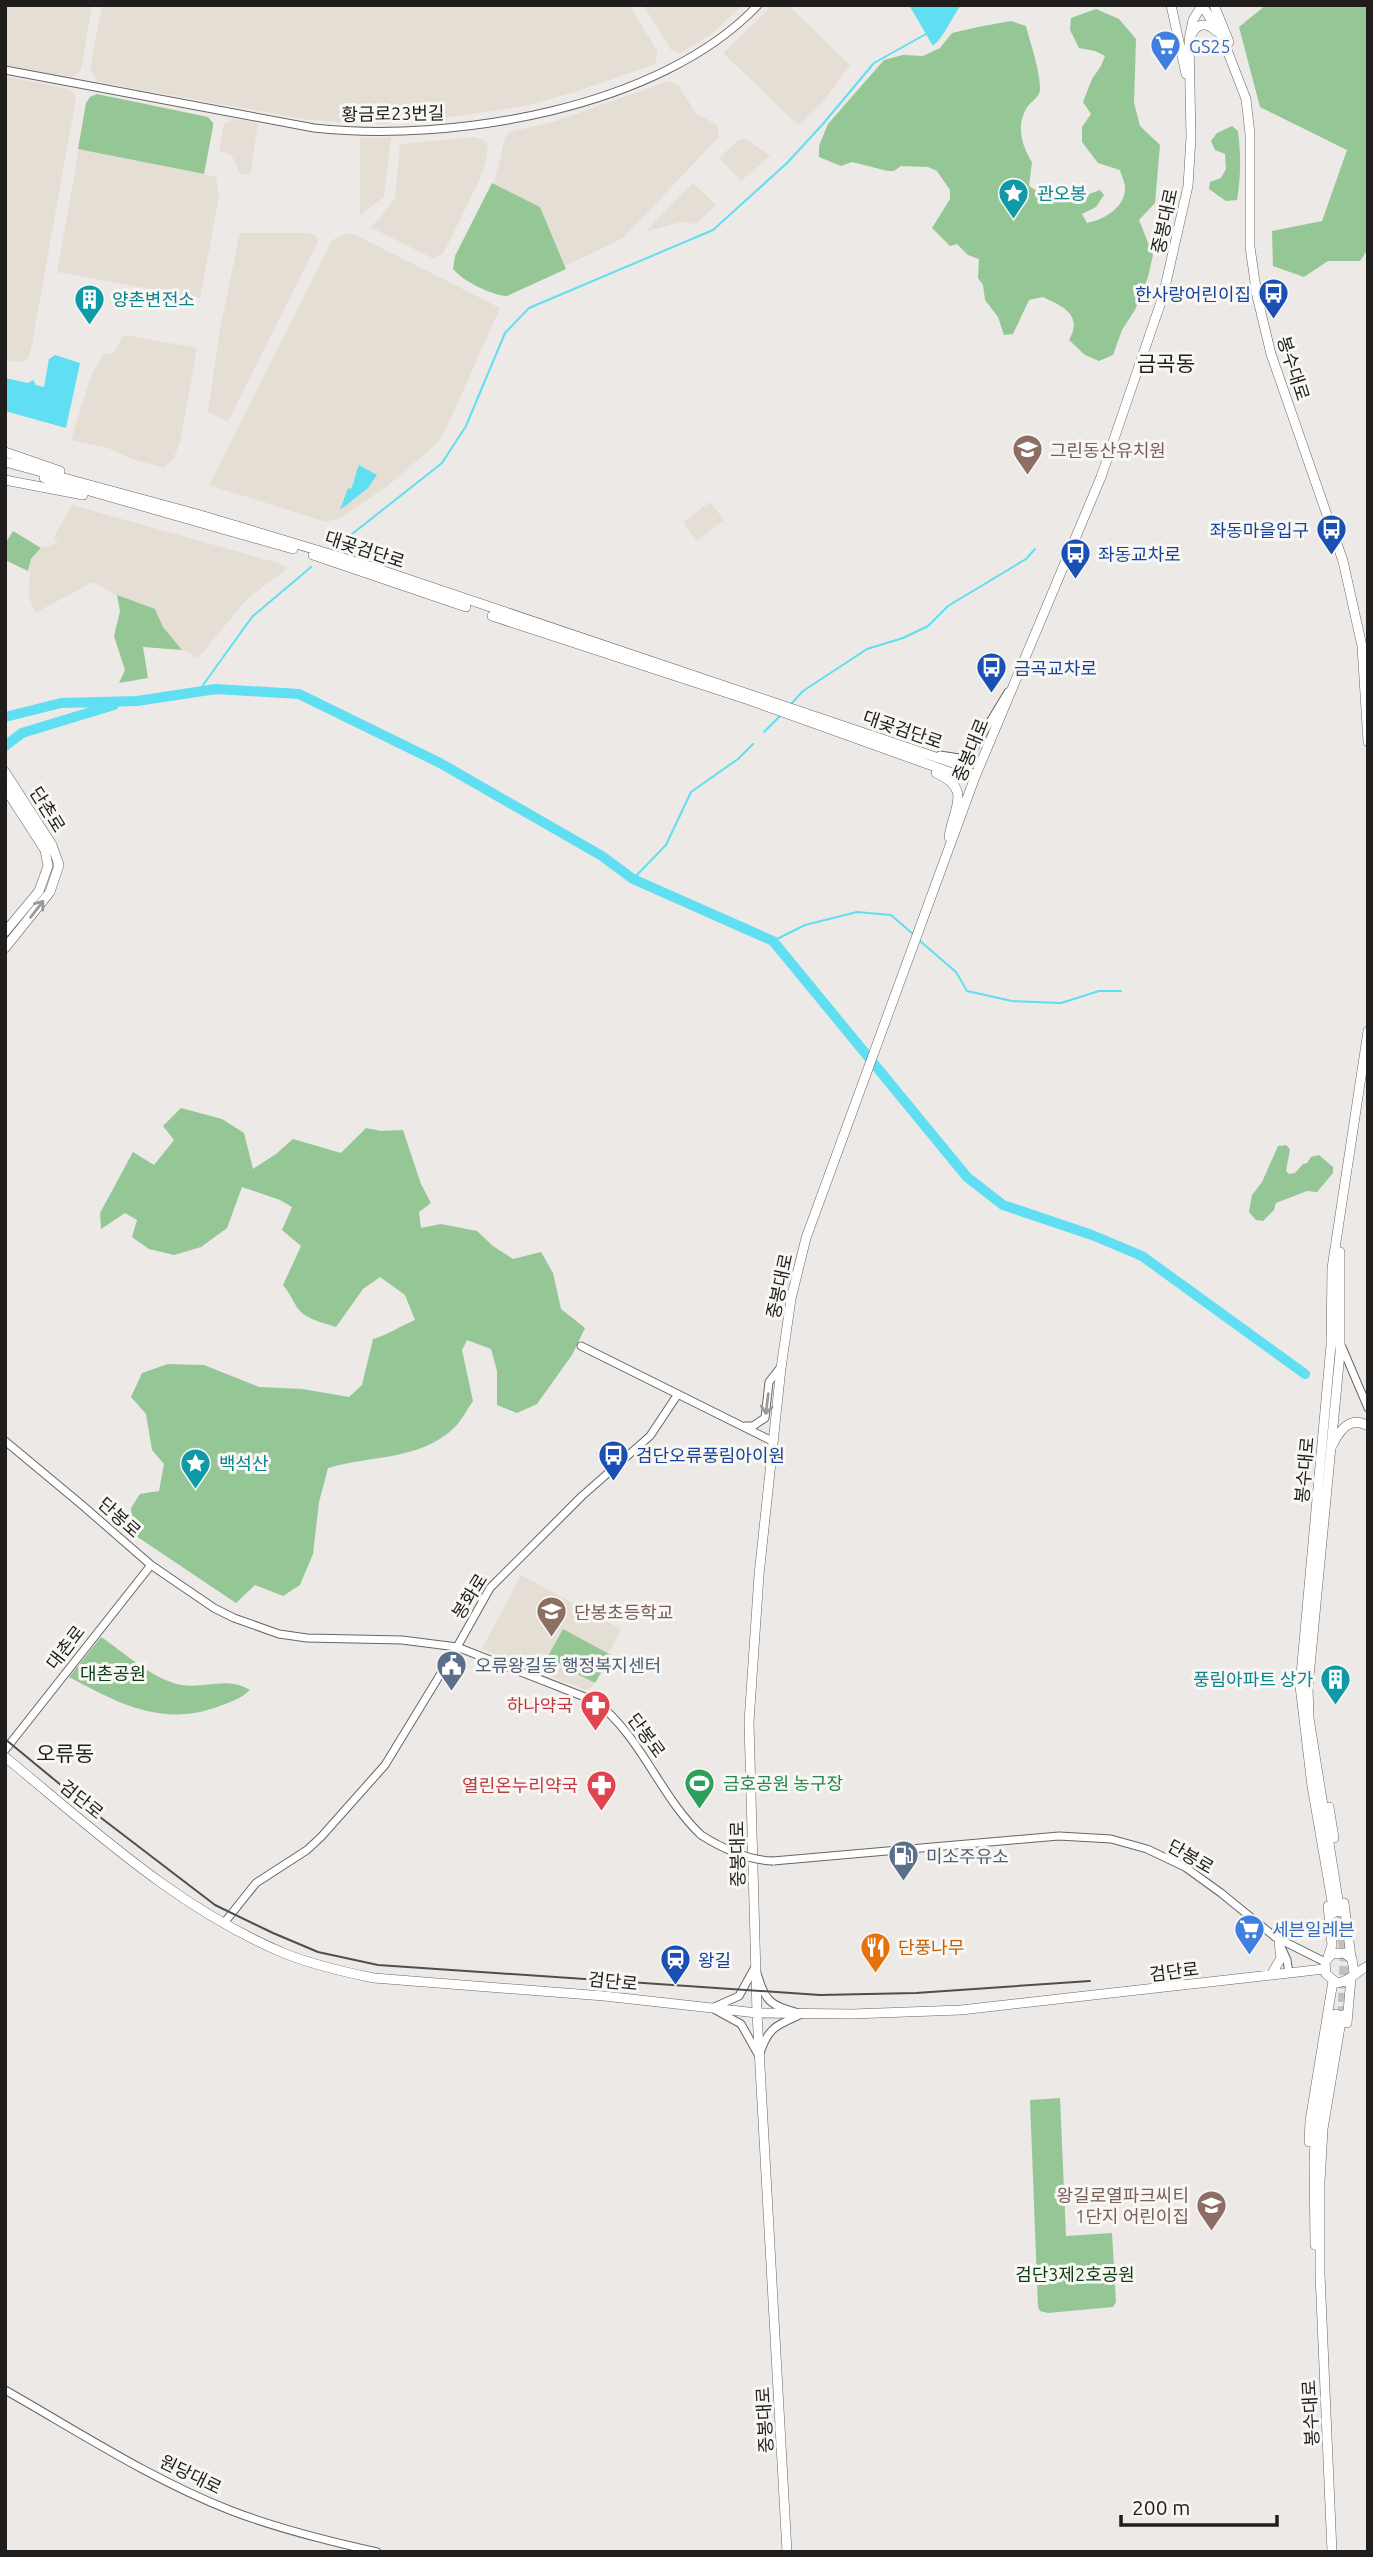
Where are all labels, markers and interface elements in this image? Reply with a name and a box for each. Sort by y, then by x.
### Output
supermarket icon: GS25 [1149,29,1183,73]
place label: GS25 [1189,36,1231,56]
street label: 황금로23번길 [341,102,445,124]
place icon: 관오봉 [997,176,1031,220]
place label: 관오봉 [1037,183,1087,203]
street label: 중봉대로 [1147,187,1181,255]
bus stop icon: 한사랑어린이집 [1257,277,1291,321]
building icon: 양촌변전소 [72,282,106,326]
place label: 한사랑어린이집 [1135,284,1251,304]
place label: 양촌변전소 [112,289,195,309]
street label: 봉수대로 [1274,333,1314,403]
district label: 금곡동 [1137,351,1195,375]
school or university icon: 그린동산유치원 [1010,433,1044,477]
place label: 그린동산유치원 [1050,440,1166,460]
bus stop icon: 좌동마을입구 [1315,513,1349,557]
place label: 좌동마을입구 [1210,520,1309,540]
street label: 대곶검단로 [323,527,407,571]
bus stop icon: 좌동교차로 [1058,537,1092,581]
place label: 좌동교차로 [1098,544,1181,564]
bus stop icon: 금곡교차로 [974,651,1008,695]
place label: 금곡교차로 [1014,658,1097,678]
street label: 대곶검단로 [861,706,945,752]
street label: 중봉대로 [948,716,992,784]
street label: 단촌로 [26,783,70,835]
one-way arrow [30,901,45,919]
street label: 중봉대로 [762,1252,796,1320]
one-way arrow [760,1392,773,1414]
street label: 봉수대로 [1291,1436,1317,1504]
bus stop icon: 검단오류풍림아이원 [596,1438,630,1482]
place label: 검단오류풍림아이원 [636,1445,785,1465]
place icon: 백석산 [179,1446,213,1490]
place label: 백석산 [219,1453,269,1473]
street label: 단봉로 [95,1493,145,1541]
street label: 봉화로 [447,1570,491,1622]
school or university icon: 단봉초등학교 [534,1595,568,1639]
place label: 단봉초등학교 [574,1602,673,1622]
street label: 대촌로 [42,1621,88,1673]
public building icon: 오류왕길동 행정복지센터 [435,1648,469,1692]
place label: 오류왕길동 행정복지센터 [475,1655,661,1675]
building icon: 풍림아파트 상가 [1319,1662,1353,1706]
park label: 대촌공원 [80,1663,146,1683]
place label: 풍림아파트 상가 [1193,1669,1313,1689]
pharmacy icon: 하나약국 [579,1688,613,1732]
place label: 하나약국 [507,1695,573,1715]
street label: 단봉로 [624,1709,670,1761]
district label: 오류동 [36,1741,94,1765]
sports icon: 금호공원 농구장 [683,1766,717,1810]
pharmacy icon: 열린온누리약국 [584,1768,618,1812]
place label: 금호공원 농구장 [723,1773,843,1793]
place label: 열린온누리약국 [462,1775,578,1795]
street label: 검단로 [56,1776,108,1822]
street label: 중봉대로 [726,1821,748,1887]
street label: 단봉로 [1164,1835,1218,1877]
fuel station icon: 미소주유소 [886,1839,920,1883]
place label: 미소주유소 [926,1846,1009,1866]
supermarket icon: 세븐일레븐 [1232,1912,1266,1956]
place label: 세븐일레븐 [1272,1919,1355,1939]
restaurant icon: 단풍나무 [858,1930,892,1974]
place label: 단풍나무 [898,1937,964,1957]
station icon: 왕길 [658,1943,692,1987]
place label: 왕길 [698,1950,731,1970]
street label: 검단로 [1148,1958,1200,1984]
street label: 검단로 [587,1968,639,1994]
place label: 왕길로열파크씨티 1단지 어린이집 [1057,2185,1189,2226]
school or university icon: 왕길로열파크씨티 1단지 어린이집 [1195,2188,1229,2232]
park label: 검단3제2호공원 [1015,2264,1135,2284]
street label: 봉수대로 [1298,2379,1322,2447]
street label: 중봉대로 [752,2386,776,2454]
street label: 원당대로 [157,2450,225,2498]
scale bar [1121,2484,1277,2528]
text: 200 m [1132,2495,1190,2519]

